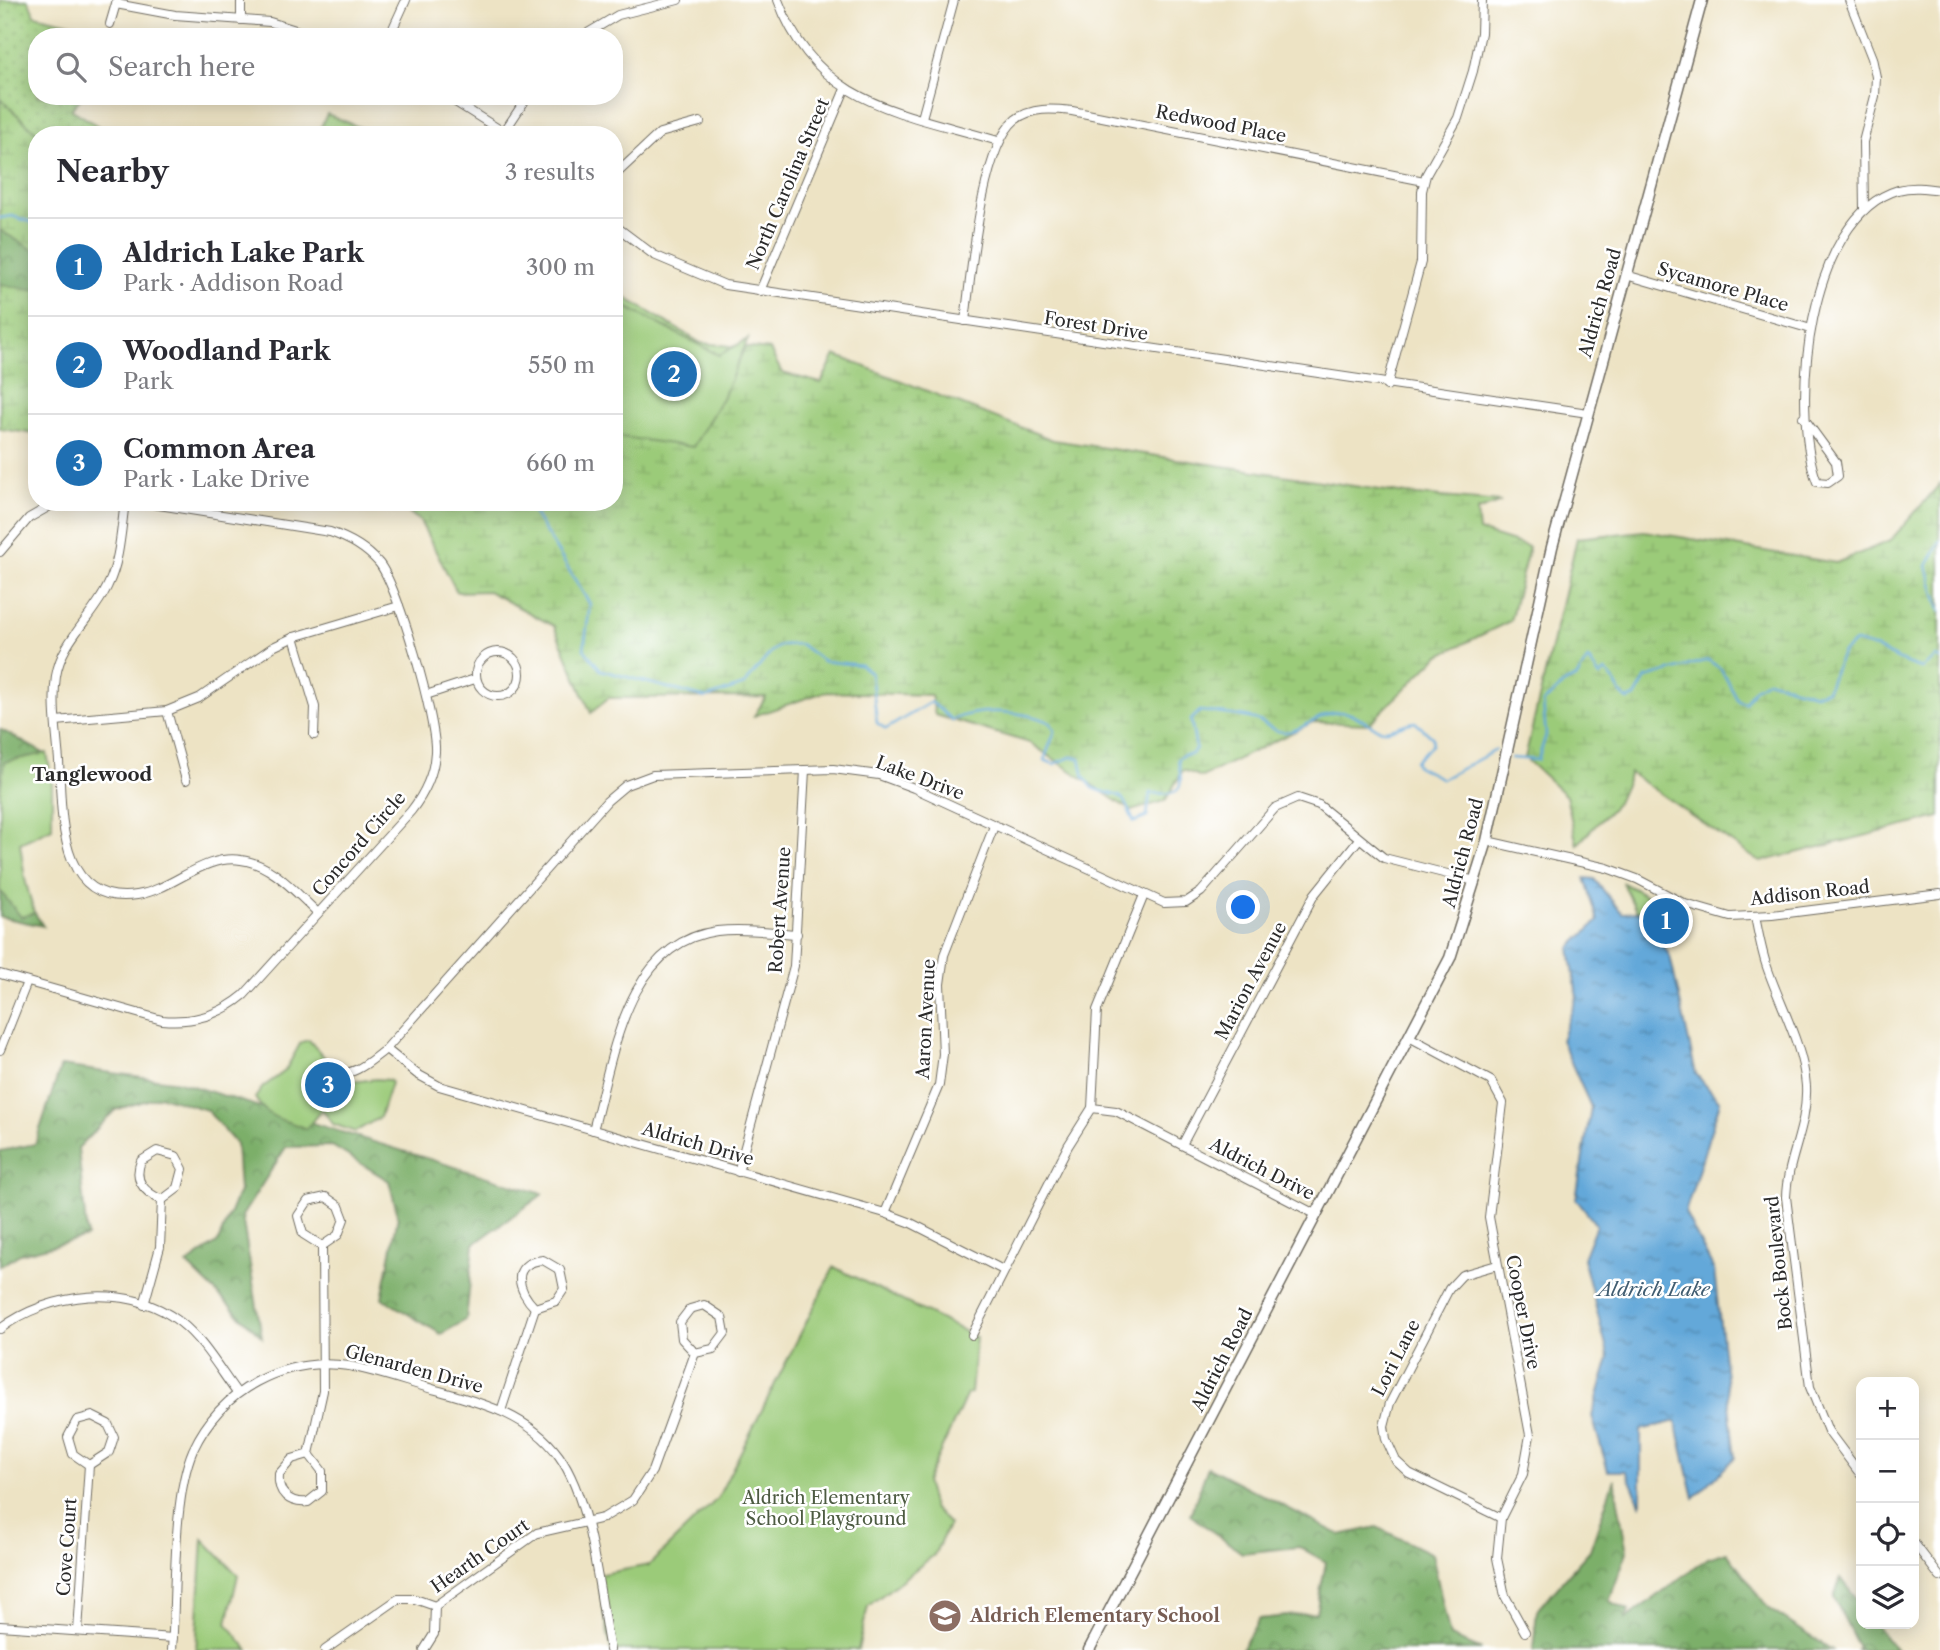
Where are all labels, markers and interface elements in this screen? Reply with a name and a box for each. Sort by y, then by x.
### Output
search box [28,28,623,105]
icon: search [52,48,90,86]
text: Search here [108,51,255,83]
street label: North Carolina Street [742,94,834,273]
street label: Redwood Place [1154,101,1288,147]
text: Nearby [56,153,169,190]
text: 3 results [505,158,595,186]
text: Aldrich Lake Park [123,237,364,269]
street label: Aldrich Road [1574,246,1626,361]
text: 1 [74,253,84,281]
text: 300 m [526,253,595,281]
street label: Sycamore Place [1655,258,1791,316]
text: Park · Addison Road [123,269,344,297]
street label: Forest Drive [1042,307,1150,345]
text: Woodland Park [123,335,330,367]
pin: 2 [651,348,697,400]
text: 2 [72,351,86,379]
text: 550 m [528,351,595,379]
text: Park [123,367,173,395]
text: Common Area [123,433,315,465]
text: 3 [73,449,86,477]
text: 660 m [526,449,595,477]
text: Park · Lake Drive [123,465,310,493]
street label: Lake Drive [873,751,967,805]
district label: Tanglewood [32,763,153,786]
street label: Concord Circle [308,787,410,901]
street label: Aldrich Road [1438,796,1488,911]
street label: Robert Avenue [765,846,795,974]
street label: Addison Road [1748,876,1871,910]
your location [1226,890,1260,924]
pin: 1 [1643,895,1689,947]
street label: Marion Avenue [1211,918,1291,1044]
street label: Aaron Avenue [912,958,940,1081]
pin: 3 [305,1059,351,1111]
street label: Aldrich Drive [639,1117,756,1170]
street label: Aldrich Drive [1205,1133,1318,1205]
street label: Bock Boulevard [1761,1195,1797,1331]
street label: Cooper Drive [1501,1253,1545,1371]
water label: Aldrich Lake [1595,1278,1711,1301]
street label: Aldrich Road [1186,1305,1257,1416]
street label: Lori Lane [1367,1316,1425,1400]
street label: Glenarden Drive [343,1340,485,1398]
map controls [1856,1377,1919,1629]
button: + [1856,1377,1919,1440]
button: − [1856,1440,1919,1503]
park label: Aldrich Elementary School Playground [741,1487,911,1530]
street label: Cove Court [53,1496,81,1597]
button: locate [1856,1503,1919,1566]
street label: Hearth Court [427,1514,534,1598]
button: layers [1856,1566,1919,1629]
school or university icon: Aldrich Elementary School [926,1597,964,1635]
place label: Aldrich Elementary School [969,1605,1220,1627]

